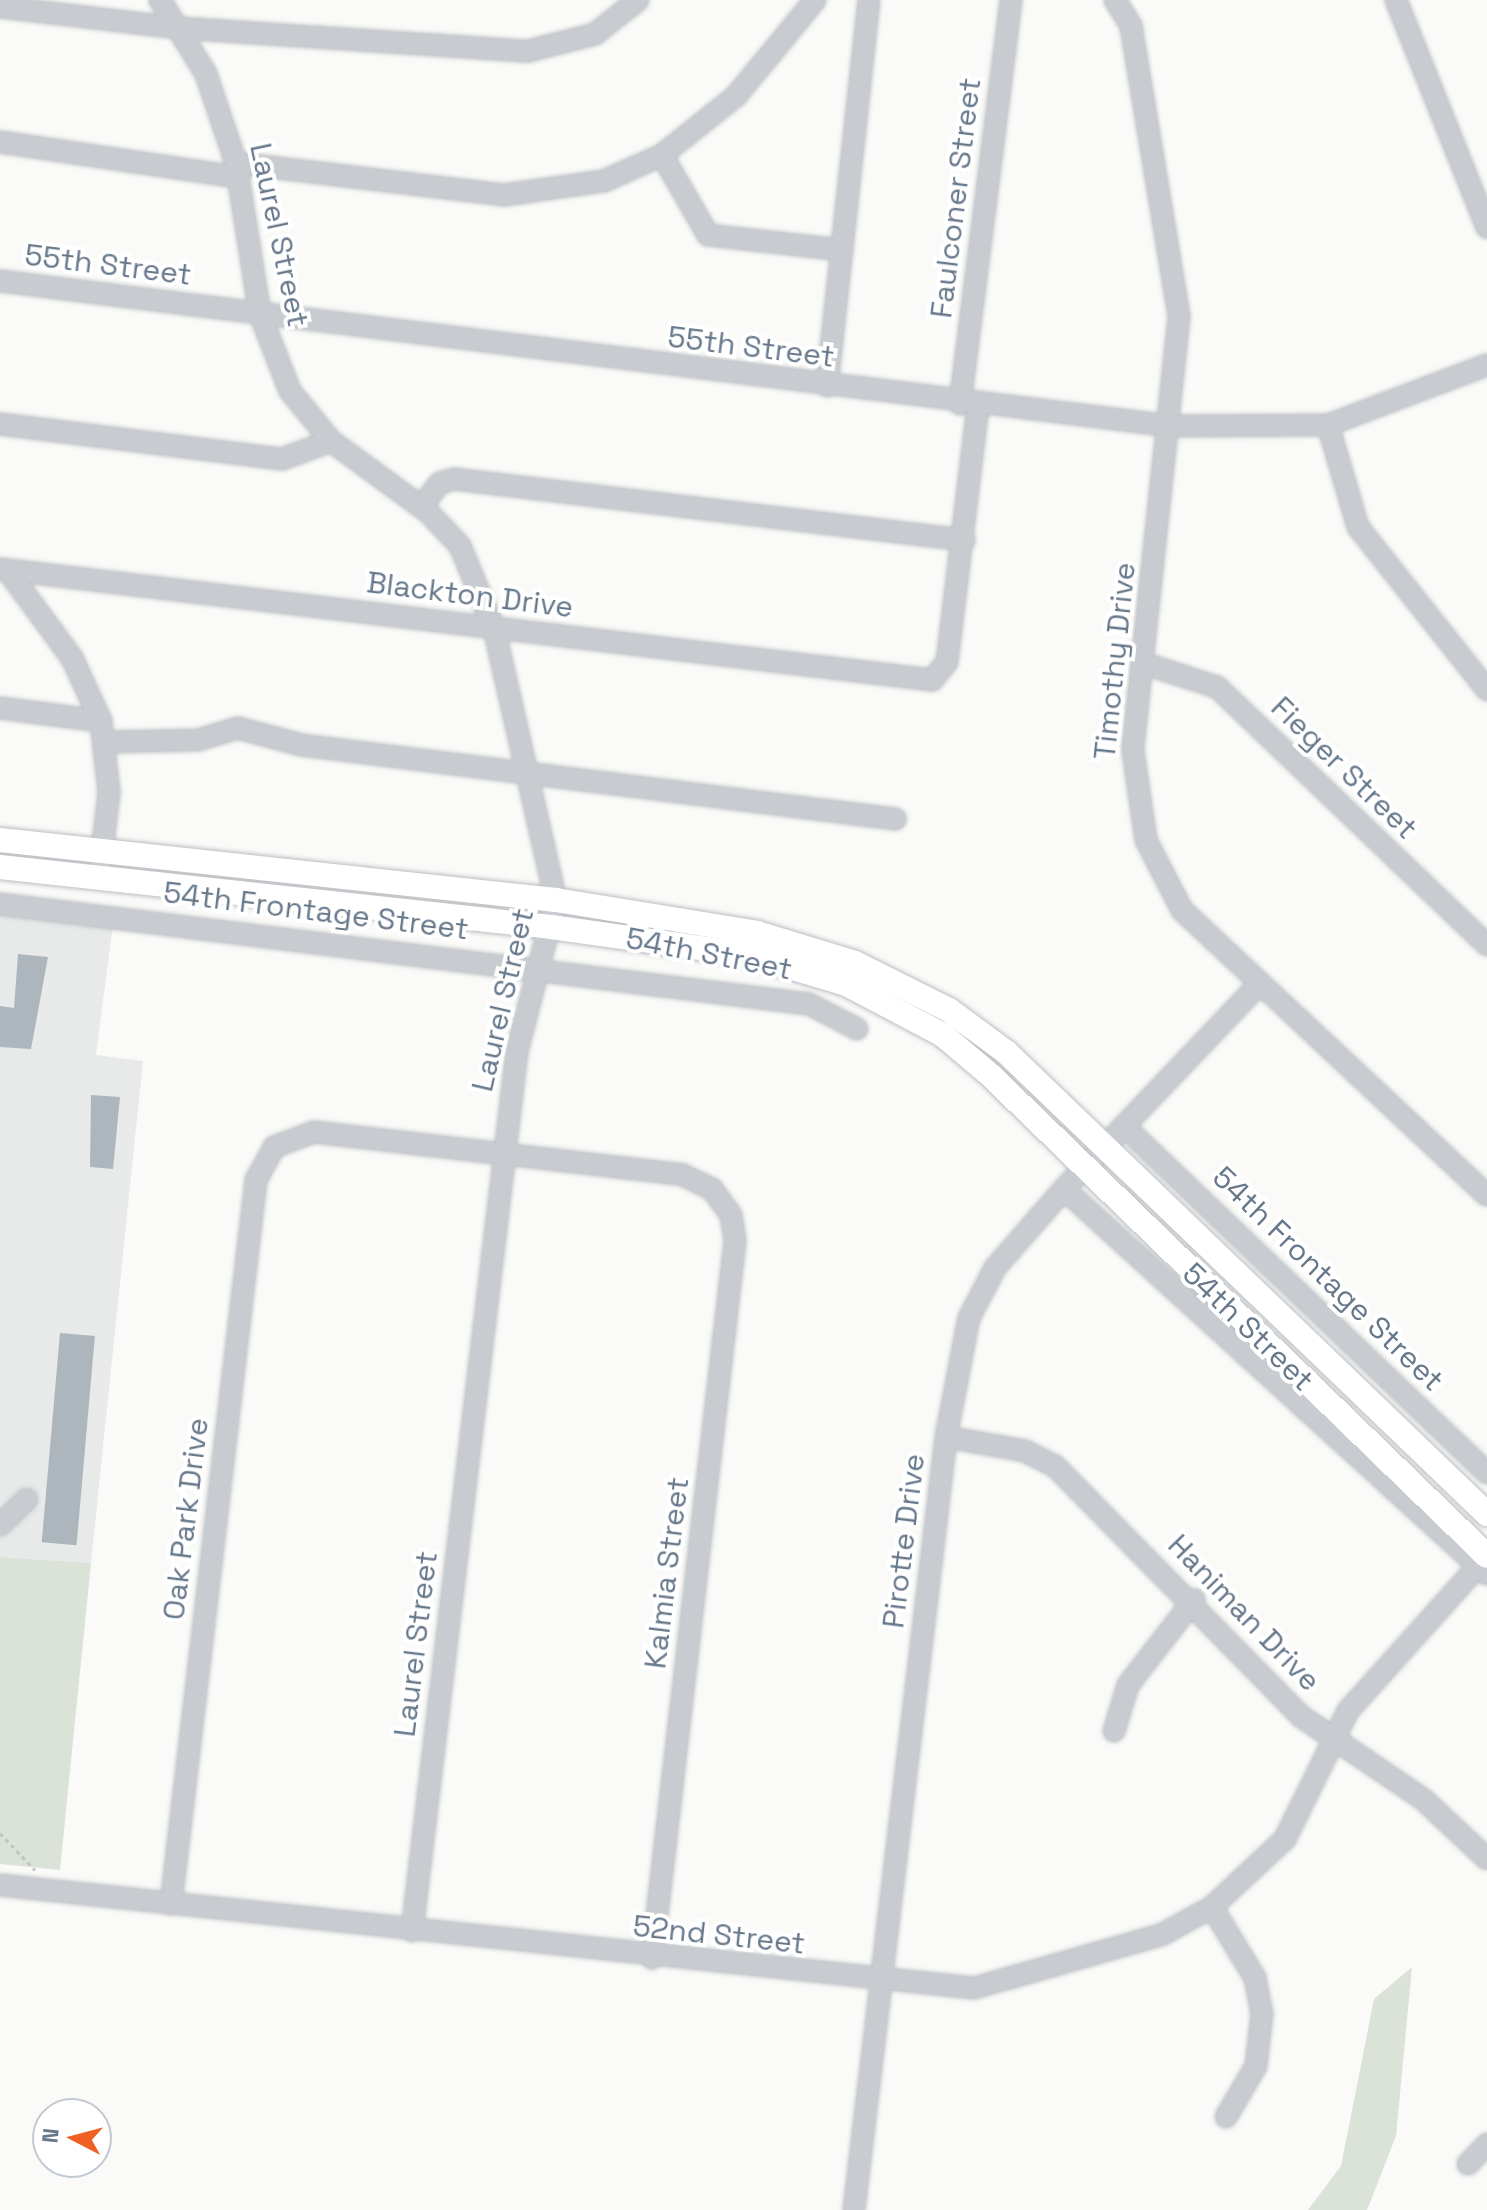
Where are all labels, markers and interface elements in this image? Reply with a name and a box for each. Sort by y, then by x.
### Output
street label: Faulconer Street [923,76,989,320]
street label: Laurel Street [242,140,316,330]
street label: 55th Street [23,237,193,293]
street label: 55th Street [666,319,836,375]
street label: Timothy Drive [1087,560,1143,762]
street label: Blackton Drive [365,564,575,626]
street label: Fieger Street [1264,689,1424,847]
street label: 54th Frontage Street [161,874,471,948]
street label: Laurel Street [464,905,542,1095]
street label: 54th Street [623,920,795,988]
street label: 54th Frontage Street [1205,1159,1451,1399]
street label: 54th Street [1175,1256,1321,1398]
street label: Oak Park Drive [156,1416,216,1622]
street label: Pirotte Drive [875,1452,933,1630]
street label: Kalmia Street [637,1475,697,1671]
street label: Haniman Drive [1160,1527,1328,1699]
street label: Laurel Street [387,1549,445,1739]
street label: 52nd Street [631,1908,807,1962]
north arrow [32,2098,112,2178]
text: N [35,2127,65,2144]

